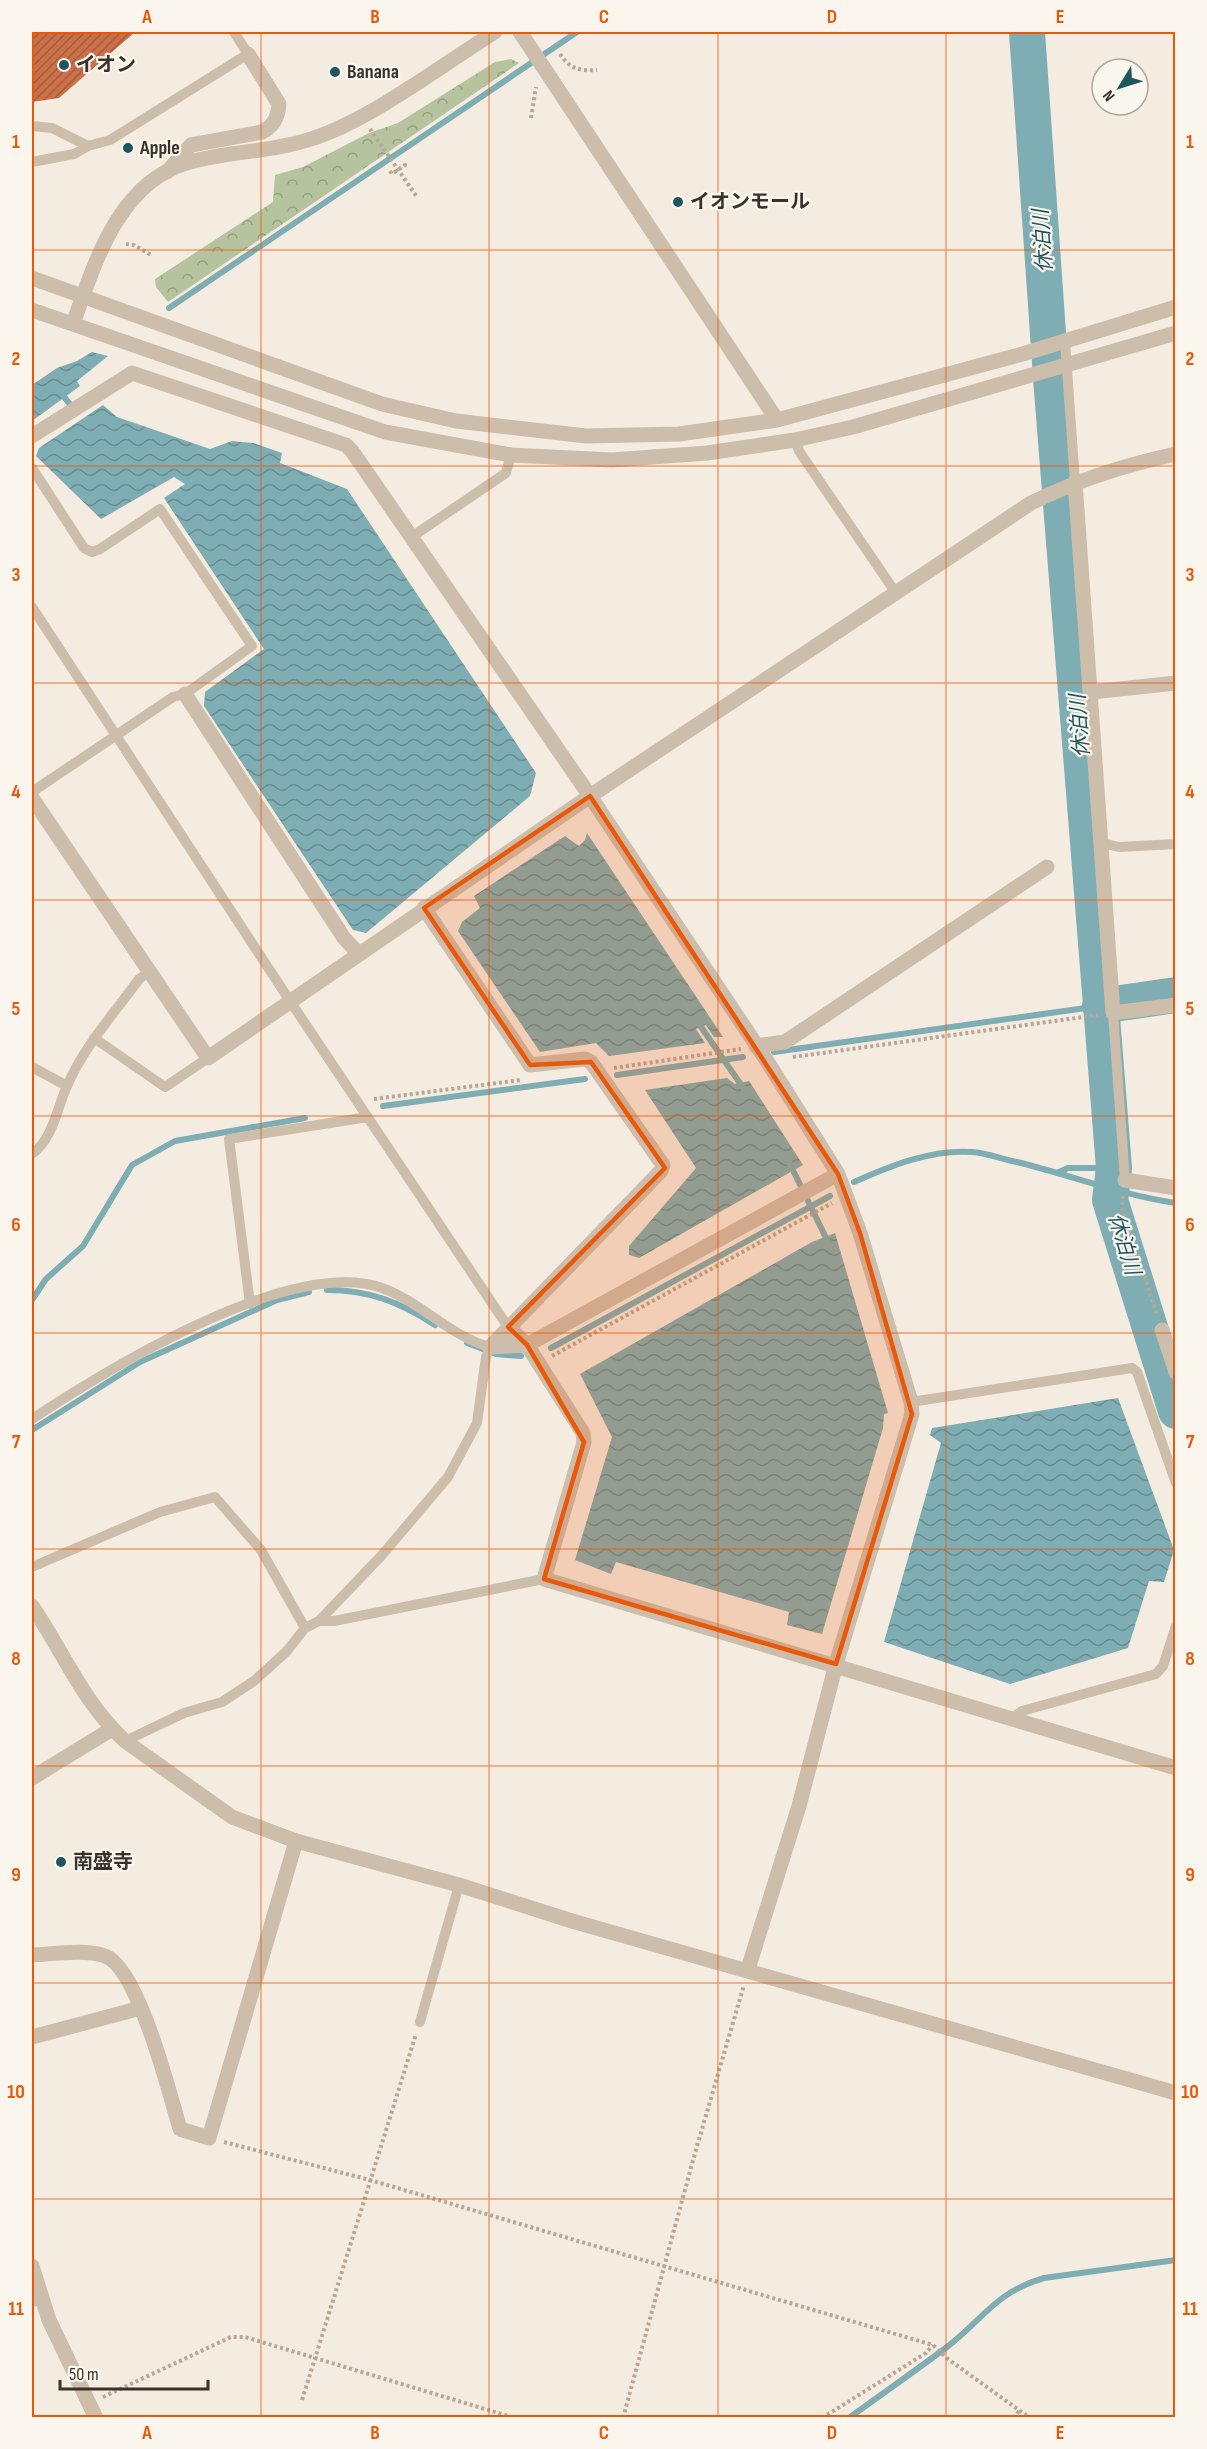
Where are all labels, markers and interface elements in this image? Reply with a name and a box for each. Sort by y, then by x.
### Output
text: A [141,5,152,29]
text: B [370,5,380,29]
text: C [599,5,609,29]
text: D [827,5,837,29]
text: E [1056,5,1064,29]
place label: イオン [76,53,136,77]
north arrow [1090,57,1150,117]
marker: イオン [57,58,71,72]
place label: Banana [347,60,399,84]
marker: Banana [328,65,342,79]
text: N [1099,86,1119,105]
text: 1 [12,130,20,154]
text: 1 [1186,130,1194,154]
place label: Apple [139,136,180,160]
marker: Apple [121,141,135,155]
place label: イオンモール [690,190,810,214]
marker: イオンモール [671,195,685,209]
water label: 休泊川 [1028,207,1058,273]
text: 2 [12,347,20,371]
text: 2 [1186,347,1194,371]
text: 3 [12,563,21,587]
text: 3 [1186,563,1195,587]
water label: 休泊川 [1065,692,1095,758]
text: 4 [11,780,21,804]
text: 4 [1185,780,1195,804]
text: 5 [12,997,21,1021]
text: 5 [1186,997,1195,1021]
water label: 休泊川 [1103,1210,1146,1280]
text: 6 [11,1213,21,1237]
text: 6 [1185,1213,1195,1237]
text: 7 [12,1430,21,1454]
text: 7 [1186,1430,1195,1454]
text: 8 [11,1647,21,1671]
text: 8 [1185,1647,1195,1671]
place label: 南盛寺 [73,1850,133,1874]
marker: 南盛寺 [54,1855,68,1869]
text: 9 [11,1863,21,1887]
text: 9 [1185,1863,1195,1887]
text: 10 [7,2080,25,2104]
text: 10 [1181,2080,1199,2104]
text: 11 [8,2297,24,2321]
text: 11 [1182,2297,1198,2321]
scale bar [60,2353,208,2391]
text: 50 m [69,2364,99,2385]
text: A [141,2421,152,2445]
text: B [370,2421,380,2445]
text: C [599,2421,609,2445]
text: D [827,2421,837,2445]
text: E [1056,2421,1064,2445]

